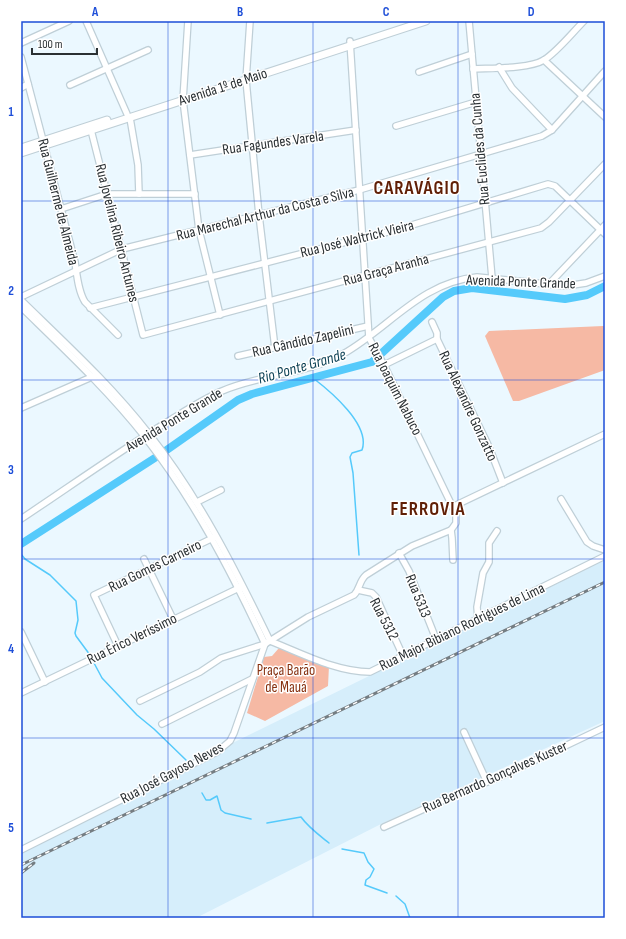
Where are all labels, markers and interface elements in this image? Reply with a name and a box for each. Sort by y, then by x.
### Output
text: A [91,4,99,20]
text: B [237,4,243,20]
text: C [383,4,390,20]
text: D [528,4,535,20]
scale bar [32,30,97,56]
text: 100 m [38,37,63,52]
street label: Avenida 1º de Maio [175,64,270,111]
street label: Rua Euclides da Cunha [466,92,494,206]
text: 1 [8,104,14,120]
street label: Rua Fagundes Varela [221,126,325,160]
street label: Rua Guilherme de Almeida [33,137,83,268]
street label: Rua Jovelina Ribeiro Antunes [91,162,143,304]
district label: CARAVÁGIO [373,177,461,200]
street label: Rua Marechal Arthur da Costa e Silva [174,183,356,245]
street label: Rua José Waltrick Vieira [298,216,416,262]
street label: Rua Graça Aranha [341,249,431,291]
street label: Avenida Ponte Grande [465,271,576,293]
text: 2 [8,283,14,299]
street label: Rua Cândido Zapelini [250,320,356,362]
street label: Rua Joaquim Nabuco [363,339,427,439]
water label: Rio Ponte Grande [256,345,348,389]
street label: Rua Alexandre Gonzatto [434,348,502,464]
street label: Avenida Ponte Grande [121,384,226,457]
text: 3 [8,462,14,478]
district label: FERROVIA [391,498,465,521]
street label: Rua Gomes Carneiro [105,535,205,597]
street label: Rua 5313 [401,571,435,621]
street label: Rua Major Bibiano Rodrigues de Lima [376,579,548,675]
street label: Rua 5312 [365,595,403,643]
street label: Rua Érico Veríssimo [84,609,180,669]
text: 4 [8,641,14,657]
park label: Praça Barão de Mauá [257,661,315,697]
street label: Rua Bernardo Gonçalves Kuster [420,736,571,818]
street label: Rua José Gayoso Neves [117,738,227,808]
text: 5 [8,820,14,836]

